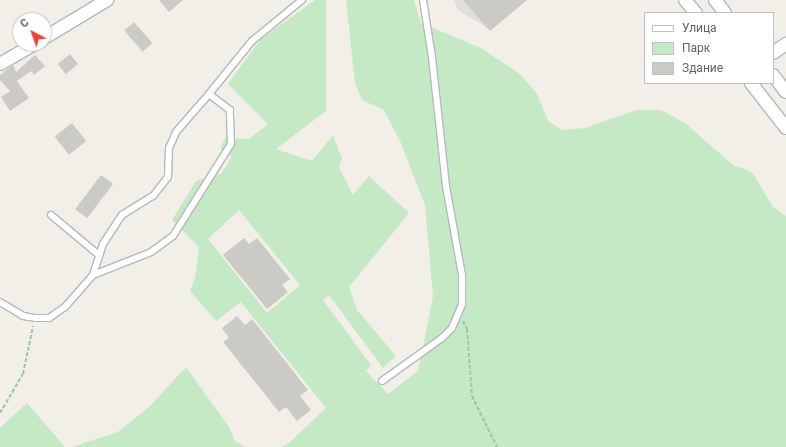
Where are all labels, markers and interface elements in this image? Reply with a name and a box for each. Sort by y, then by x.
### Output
north arrow [12,12,52,52]
legend [644,12,774,84]
text: С [17,16,31,31]
text: Улица [682,21,717,35]
text: Парк [682,41,710,55]
text: Здание [682,61,723,75]

